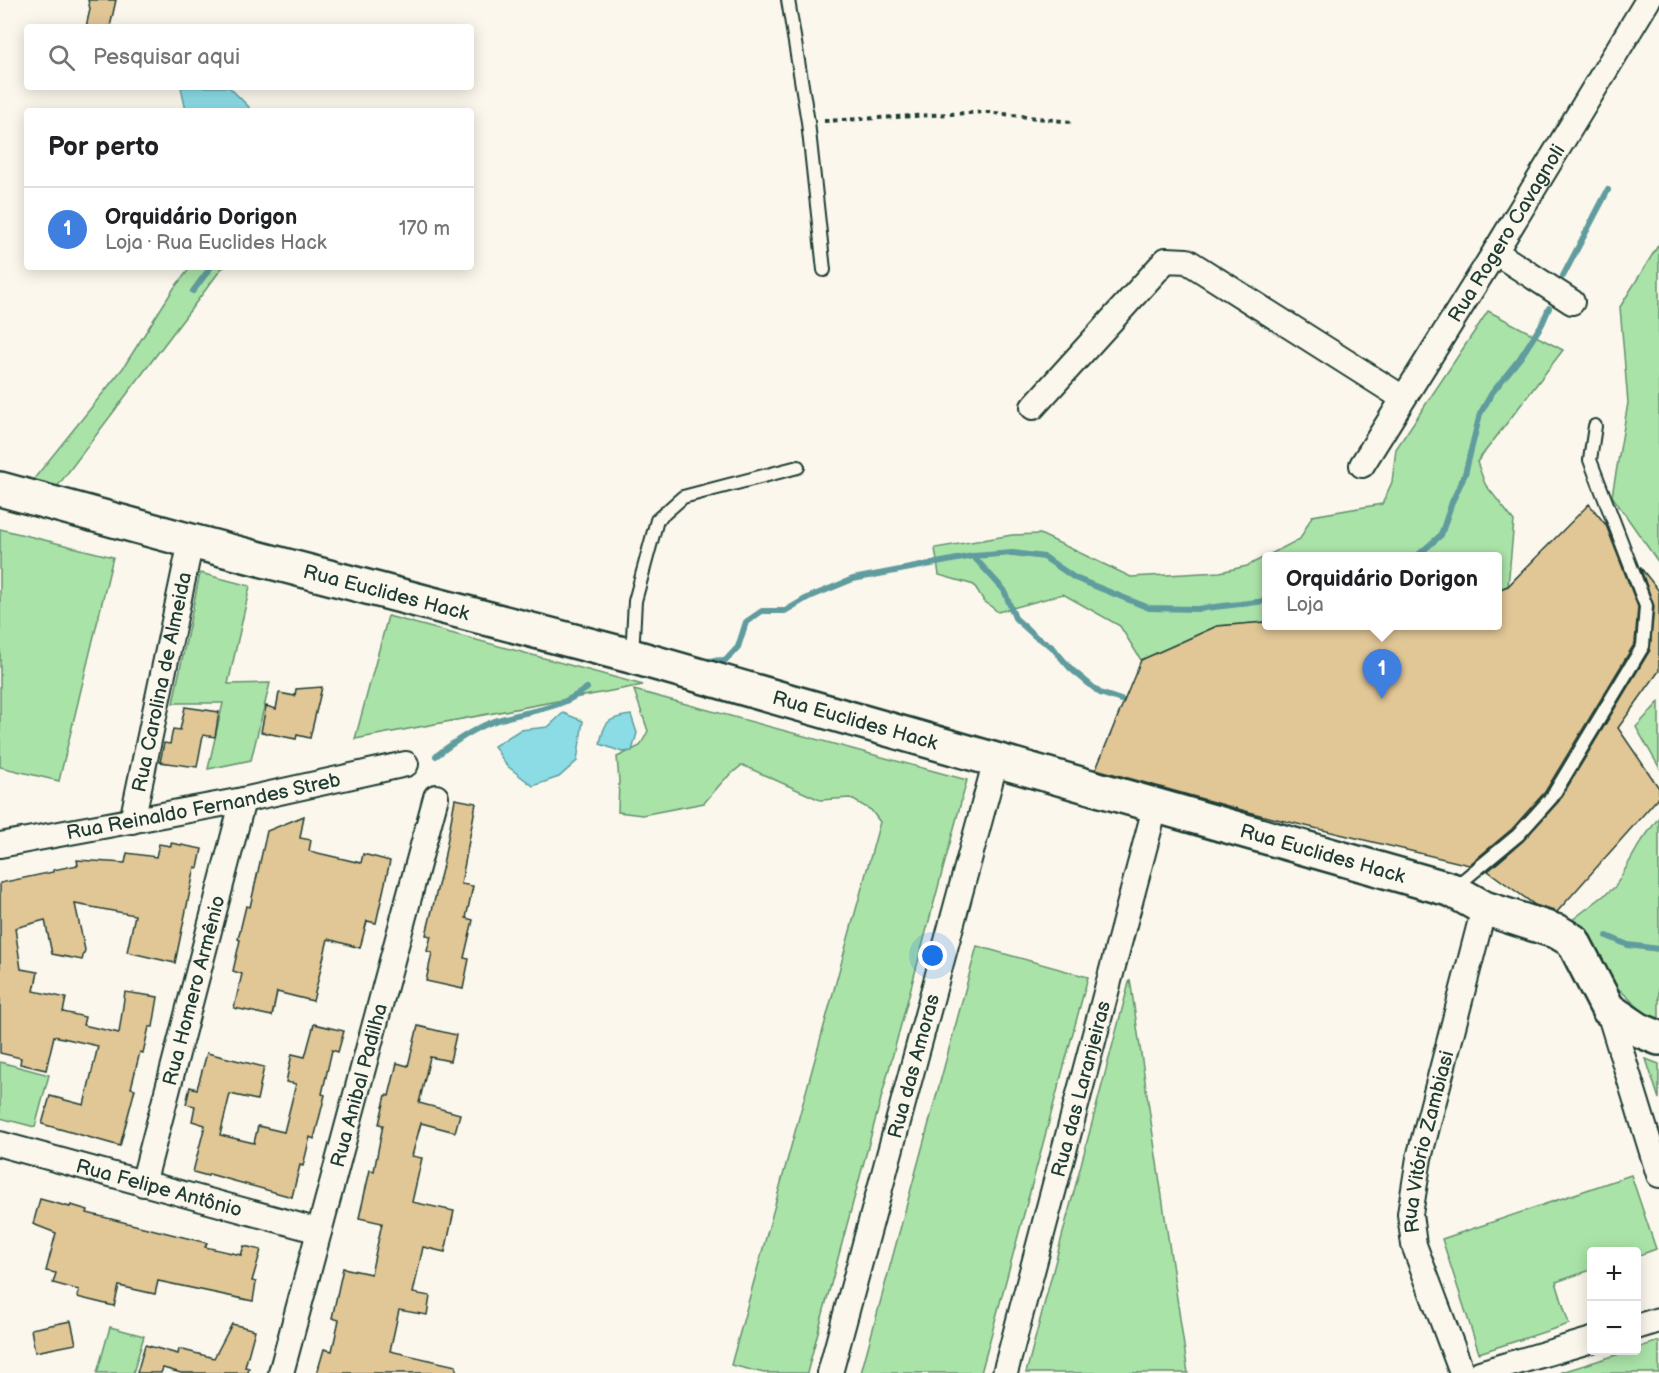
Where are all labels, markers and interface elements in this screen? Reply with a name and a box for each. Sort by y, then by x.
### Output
search box [24,24,474,90]
icon: search [45,41,78,74]
text: Pesquisar aqui [93,44,240,71]
text: Por perto [48,132,159,163]
street label: Rua Rogero Cavagnoli [1443,140,1571,327]
text: Orquidário Dorigon [105,204,297,231]
text: 1 [63,217,72,241]
text: 170 m [399,217,450,241]
text: Loja · Rua Euclides Hack [105,231,327,255]
popup [1262,552,1502,630]
street label: Rua Euclides Hack [301,560,472,626]
text: Orquidário Dorigon [1286,566,1478,593]
street label: Rua Carolina de Almeida [127,570,197,795]
text: Loja [1286,593,1324,617]
pin: 1 [1362,650,1402,699]
street label: Rua Euclides Hack [770,686,941,756]
street label: Rua Reinaldo Fernandes Streb [64,768,343,845]
street label: Rua Euclides Hack [1237,819,1408,889]
street label: Rua Homero Armênio [158,893,231,1088]
your location [918,941,947,970]
street label: Rua das Amoras [883,991,945,1141]
street label: Rua das Laranjeiras [1047,998,1116,1180]
street label: Rua Anibal Padilha [326,1001,393,1170]
street label: Rua Vitório Zambiasi [1398,1048,1459,1234]
street label: Rua Felipe Antônio [73,1154,245,1222]
map controls [1587,1247,1641,1355]
button: + [1587,1247,1641,1301]
button: − [1587,1301,1641,1355]

